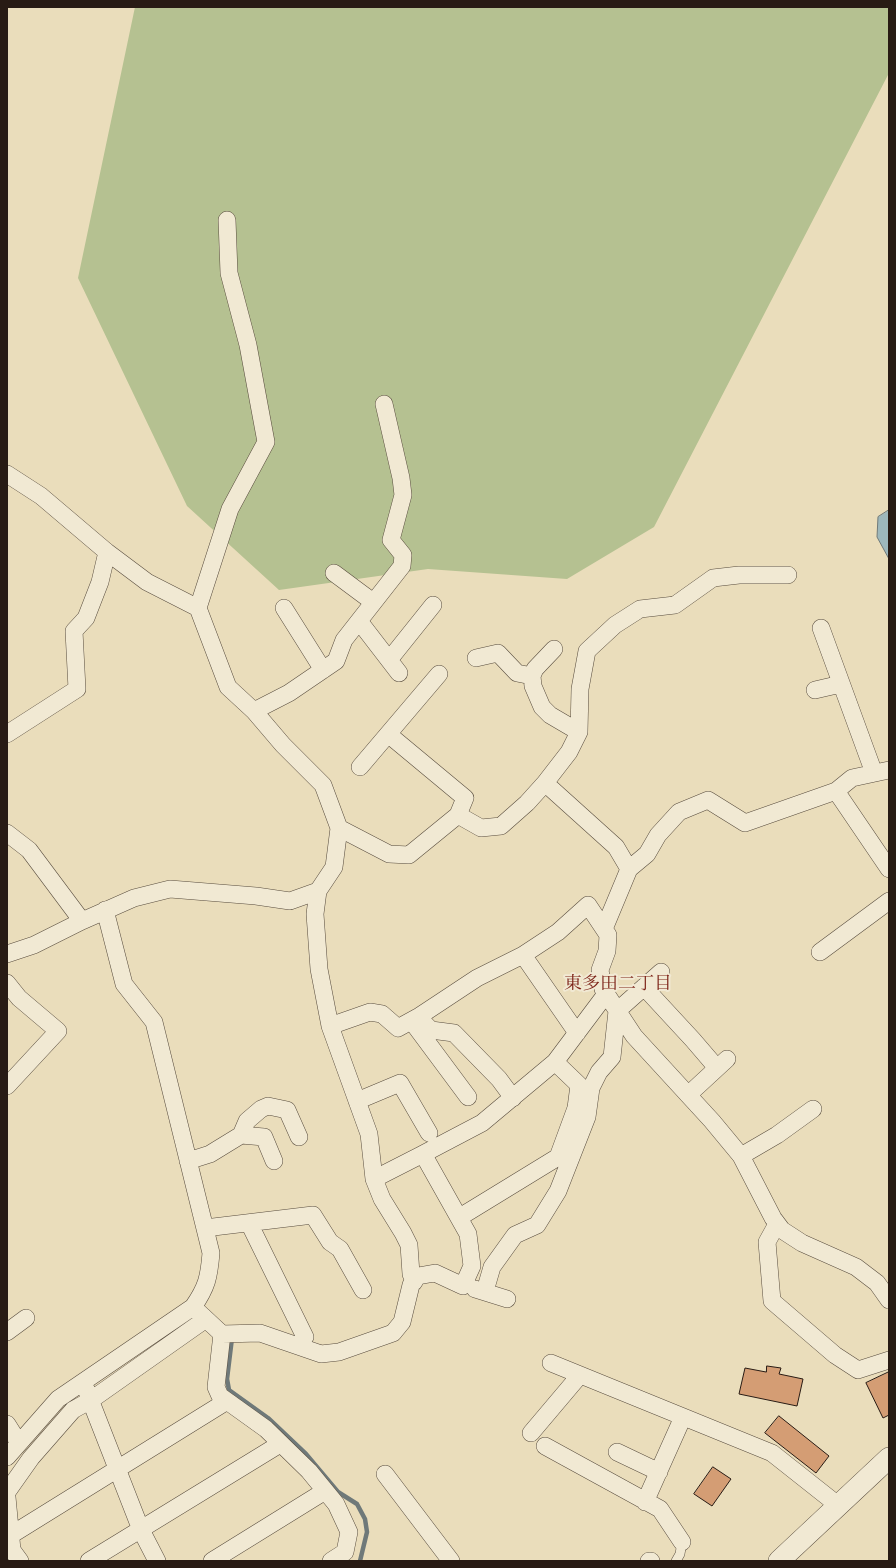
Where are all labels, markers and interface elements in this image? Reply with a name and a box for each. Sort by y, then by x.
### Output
district label: 東多田二丁目 [564,974,672,996]

